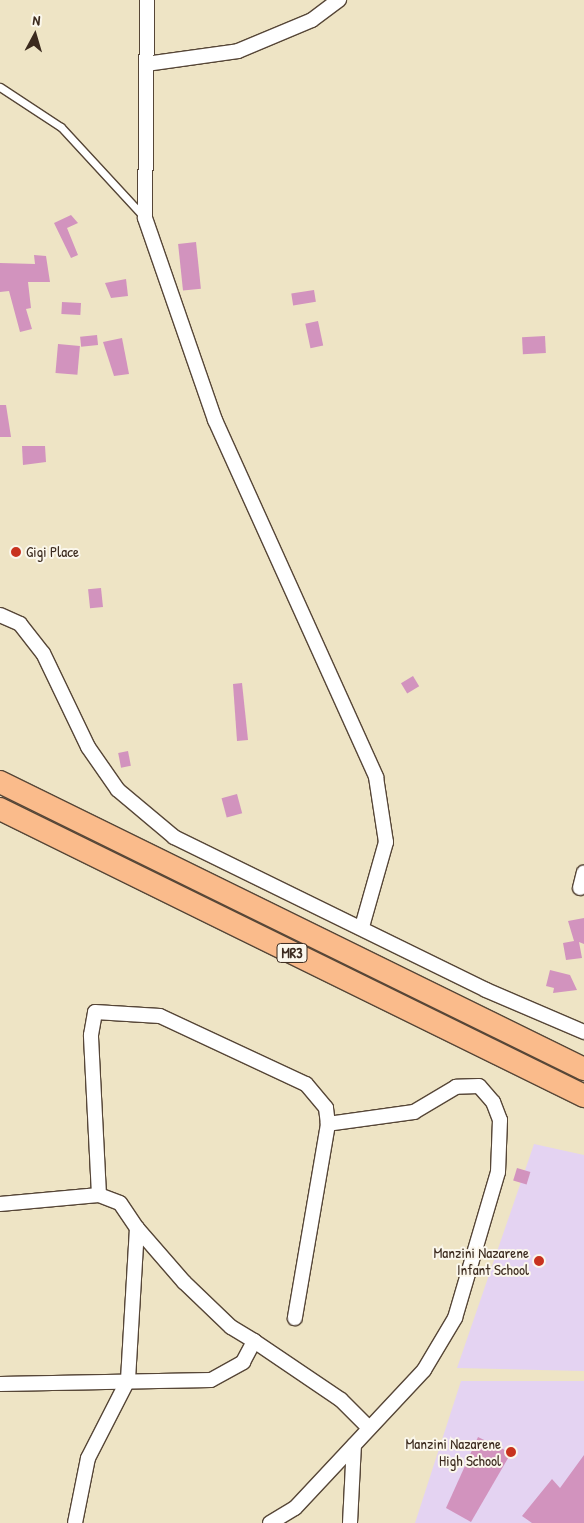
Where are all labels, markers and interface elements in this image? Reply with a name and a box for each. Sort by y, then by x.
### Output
north arrow [10,10,60,60]
text: N [32,10,41,29]
place label: Gigi Place [26,543,79,561]
marker: Gigi Place [10,546,22,558]
road number: MR3 [276,941,308,964]
place label: Manzini Nazarene Infant School [433,1243,529,1278]
marker: Manzini Nazarene Infant School [533,1255,545,1267]
place label: Manzini Nazarene High School [405,1434,501,1469]
marker: Manzini Nazarene High School [505,1446,517,1458]

